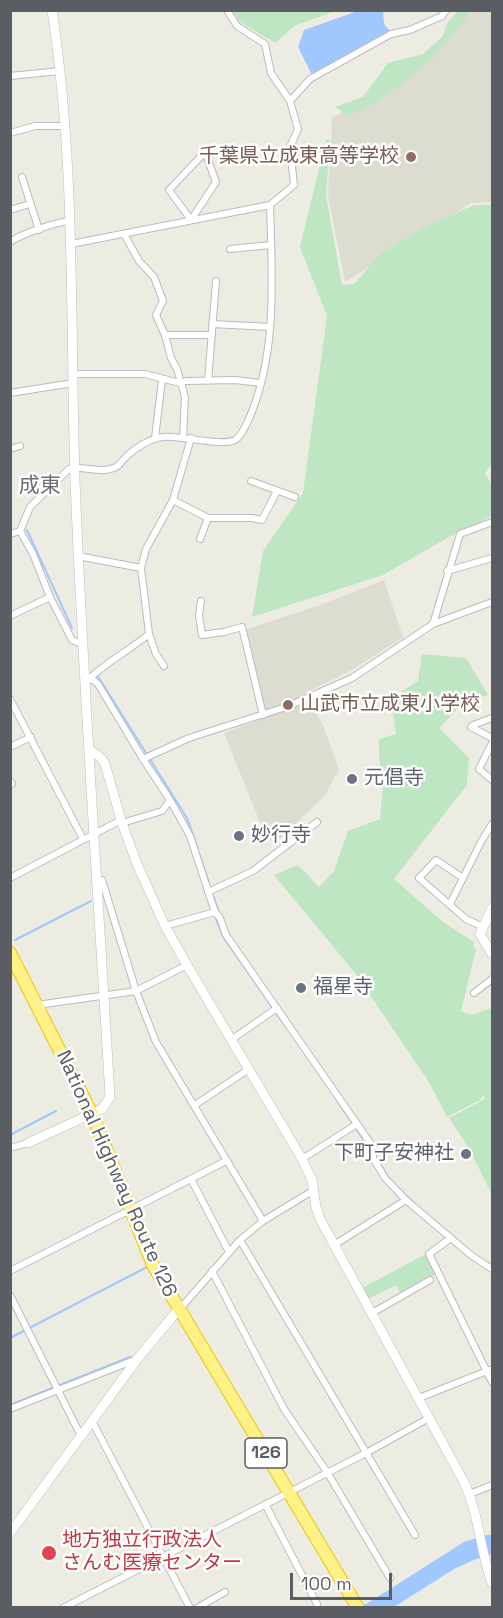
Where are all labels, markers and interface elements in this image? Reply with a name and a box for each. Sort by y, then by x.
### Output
place label: 千葉県立成東高等学校 [199,145,399,169]
marker: 千葉県立成東高等学校 [404,150,418,164]
district label: 成東 [19,473,61,499]
place label: 山武市立成東小学校 [300,693,480,717]
marker: 山武市立成東小学校 [281,698,295,712]
place label: 元倡寺 [364,767,424,791]
marker: 元倡寺 [345,772,359,786]
place label: 妙行寺 [251,824,311,848]
marker: 妙行寺 [232,829,246,843]
place label: 福星寺 [313,976,373,1000]
marker: 福星寺 [294,981,308,995]
street label: National Highway Route 126 [51,1047,181,1301]
place label: 下町子安神社 [334,1142,454,1166]
marker: 下町子安神社 [459,1147,473,1161]
road number: 126 [245,1438,287,1468]
place label: 地方独立行政法人 さんむ医療センター [62,1529,242,1576]
marker: 地方独立行政法人 さんむ医療センター [40,1544,58,1562]
scale bar [293,1561,395,1599]
text: 100 m [301,1572,352,1595]

